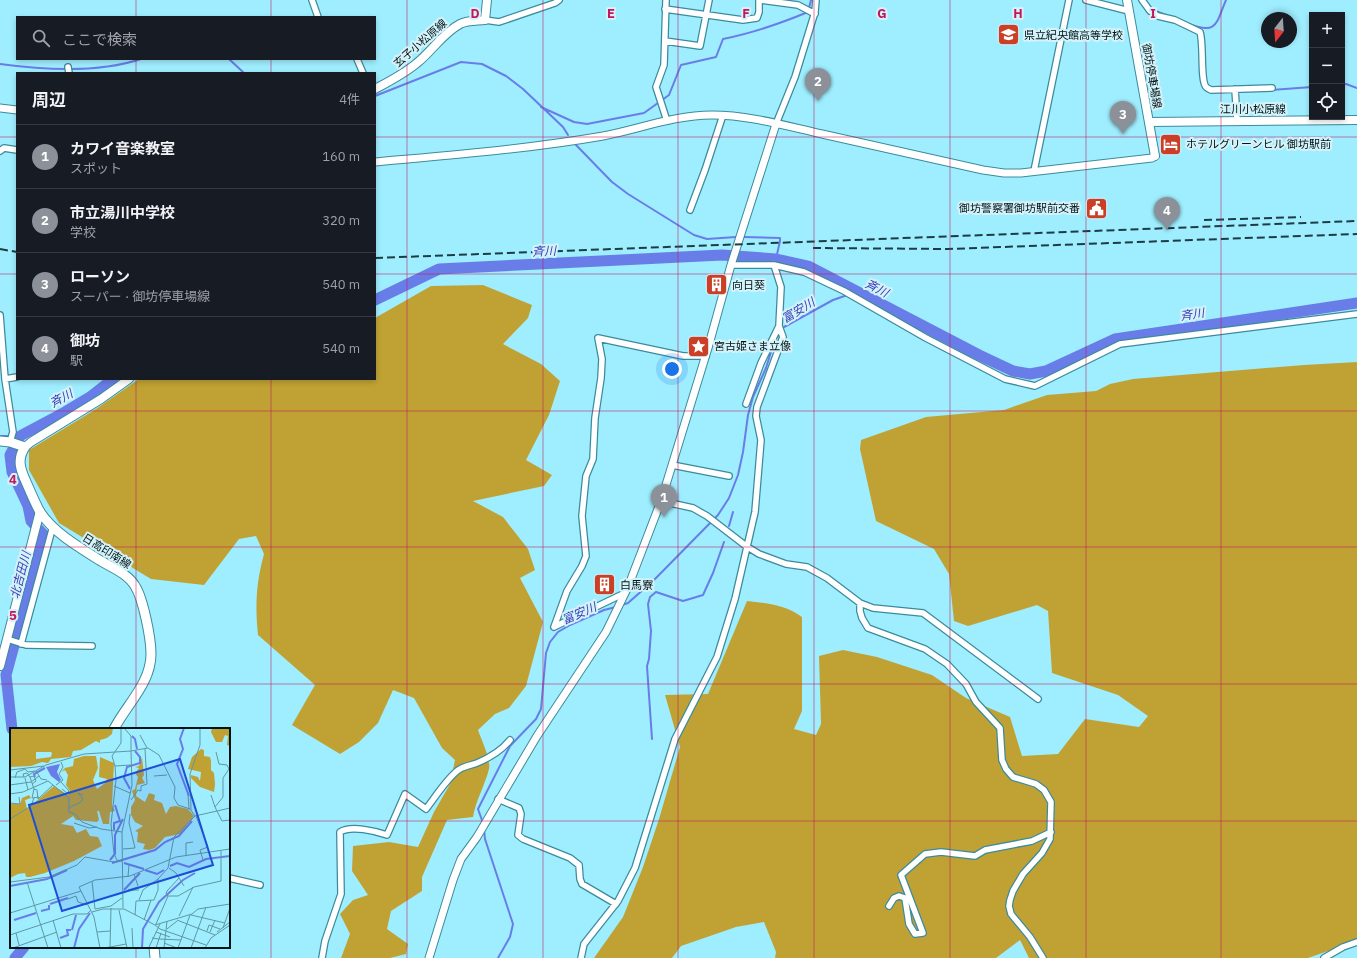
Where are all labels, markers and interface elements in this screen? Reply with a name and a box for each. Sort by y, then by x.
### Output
text: D [470,5,480,22]
text: E [607,5,615,22]
text: F [742,5,750,22]
text: G [877,5,887,22]
text: H [1013,5,1023,22]
text: I [1150,5,1156,22]
north arrow [1261,12,1297,48]
map controls [1309,12,1345,120]
button: + [1309,12,1345,48]
search box [16,16,376,60]
street label: 玄子小松原線 [391,16,449,70]
school or university icon: 県立紀央館高等学校 [996,22,1022,48]
icon: search [30,27,52,49]
place label: 県立紀央館高等学校 [1024,28,1123,42]
text: ここで検索 [62,30,137,49]
street label: 御坊停車場線 [1139,41,1165,110]
button: − [1309,48,1345,84]
pin: 2 [805,68,831,101]
button: locate [1309,84,1345,120]
text: 周辺 [32,89,66,111]
text: 4件 [339,91,360,108]
pin: 3 [1110,101,1136,134]
street label: 江川小松原線 [1220,102,1286,116]
hotel icon: ホテルグリーンヒル 御坊駅前 [1157,131,1183,157]
place label: ホテルグリーンヒル 御坊駅前 [1186,137,1331,151]
text: カワイ音楽教室 [70,139,175,158]
text: 1 [41,148,49,165]
text: 160 m [322,148,360,165]
text: スポット [70,160,122,177]
public building icon: 御坊警察署御坊駅前交番 [1083,195,1109,221]
pin: 4 [1154,197,1180,230]
place label: 御坊警察署御坊駅前交番 [958,201,1080,215]
text: 市立湯川中学校 [70,203,175,222]
text: 2 [41,212,49,229]
text: 320 m [322,212,360,229]
text: 学校 [70,224,96,241]
water label: 斉川 [532,243,558,259]
text: ローソン [70,267,130,286]
building icon: 向日葵 [704,272,730,298]
text: 3 [41,276,49,293]
text: 540 m [322,276,360,293]
water label: 斉川 [863,276,893,301]
place label: 向日葵 [732,278,765,292]
text: スーパー · 御坊停車場線 [70,288,210,305]
water label: 富安川 [779,293,819,326]
water label: 斉川 [1179,305,1207,323]
text: 御坊 [70,331,100,350]
place icon: 宮古姫さま立像 [686,333,712,359]
place label: 宮古姫さま立像 [714,339,791,353]
text: 4 [41,340,49,357]
text: 540 m [322,340,360,357]
text: 駅 [70,352,83,369]
your location [662,359,682,379]
water label: 斉川 [47,385,77,410]
text: 4 [9,471,17,488]
pin: 1 [651,484,677,517]
street label: 日高印南線 [80,530,134,572]
water label: 北吉田川 [7,548,34,600]
building icon: 白馬寮 [591,572,617,598]
place label: 白馬寮 [620,578,653,592]
water label: 富安川 [559,598,600,627]
text: 5 [9,607,17,624]
inset map [10,728,230,948]

